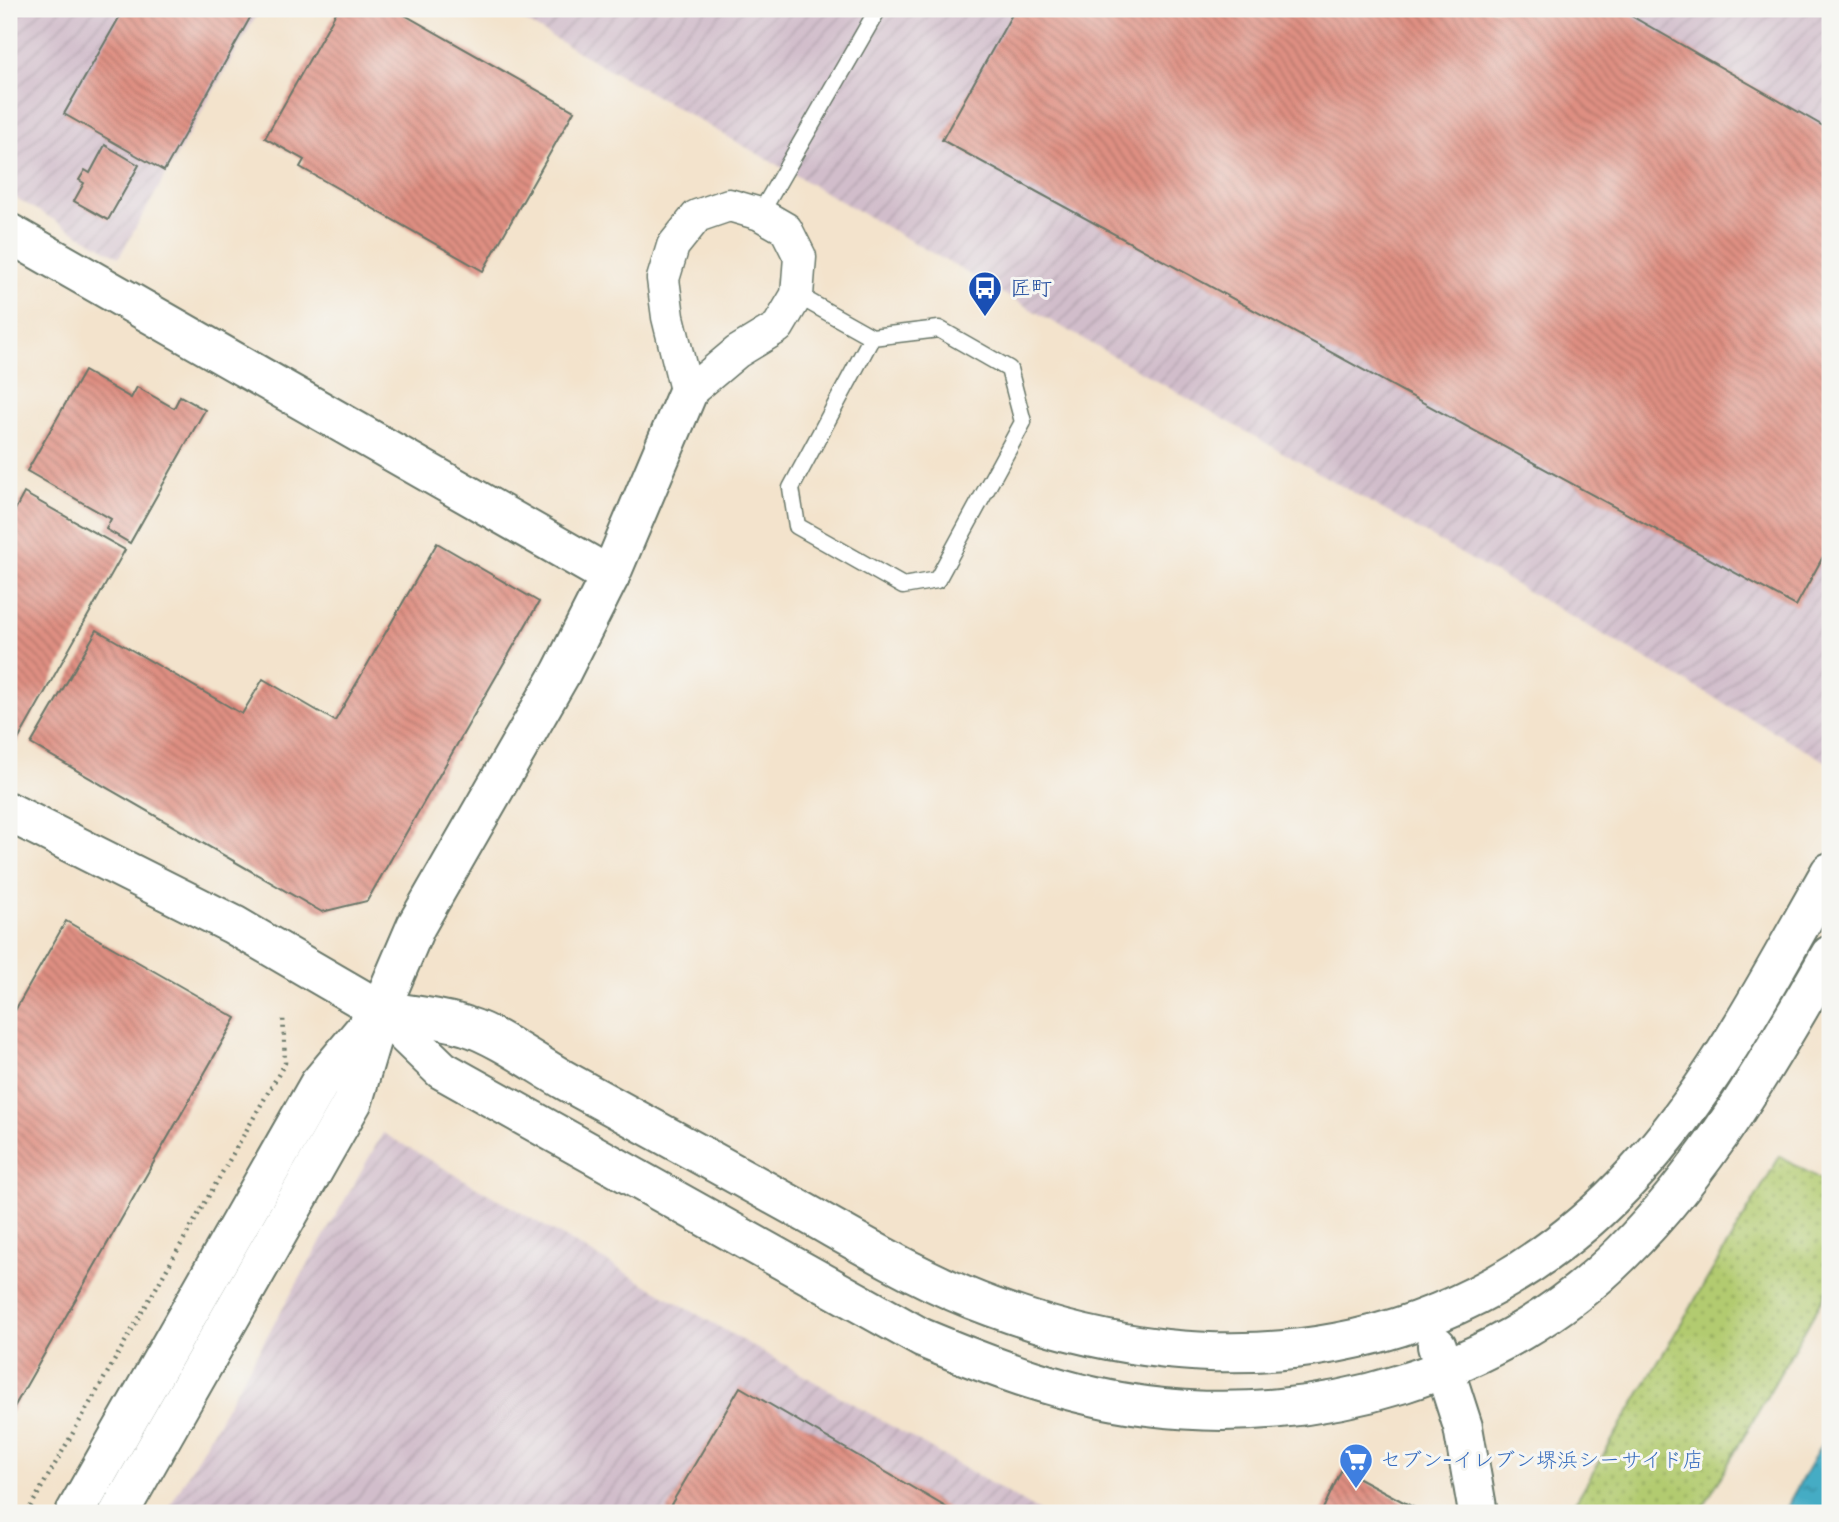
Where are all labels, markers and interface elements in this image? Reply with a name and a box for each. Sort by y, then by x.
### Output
bus stop icon: 匠町 [966,269,1004,318]
place label: 匠町 [1010,275,1052,302]
supermarket icon: セブン-イレブン堺浜シーサイド店 [1337,1441,1375,1490]
place label: セブン-イレブン堺浜シーサイド店 [1380,1447,1704,1474]

